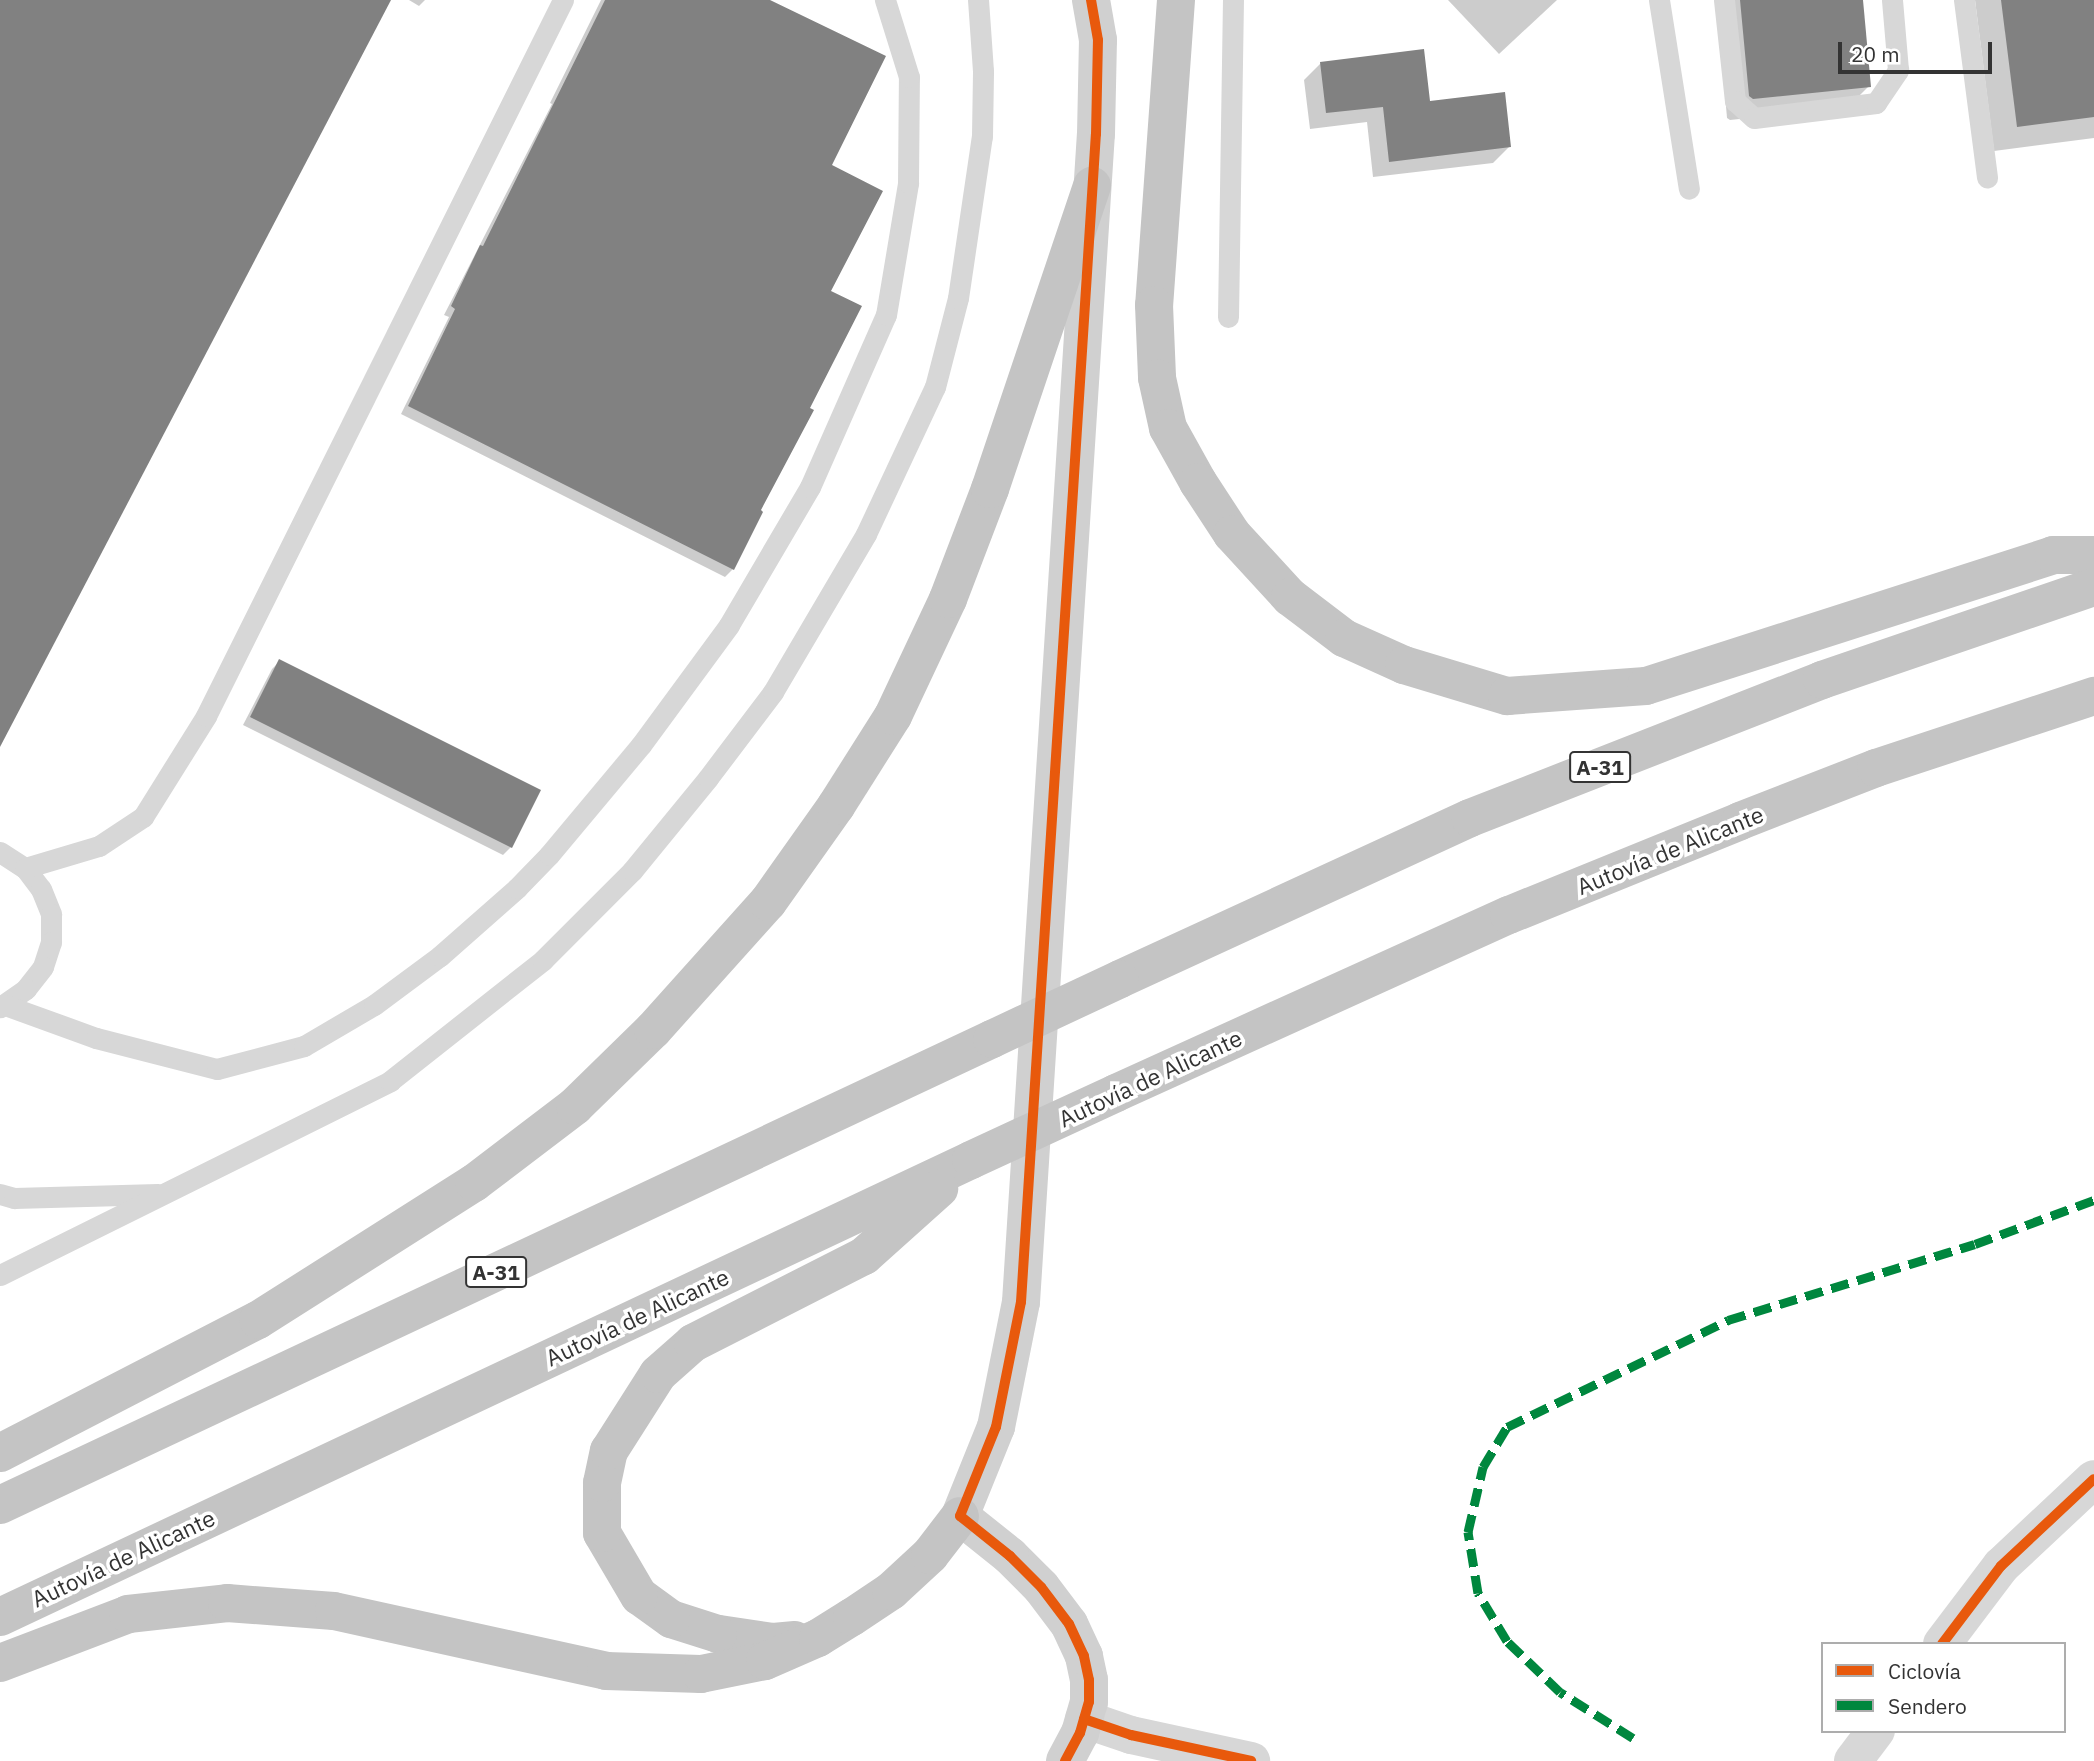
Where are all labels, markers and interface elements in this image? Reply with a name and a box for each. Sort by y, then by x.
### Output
scale bar [1842,28,1996,72]
text: 20 m [1851,40,1900,68]
road number: A-31 [1568,750,1632,784]
street label: Autovía de Alicante [1573,800,1767,900]
street label: Autovía de Alicante [1054,1023,1246,1133]
road number: A-31 [464,1254,528,1290]
street label: Autovía de Alicante [541,1262,733,1372]
street label: Autovía de Alicante [27,1503,219,1613]
legend [1821,1642,2066,1733]
text: Ciclovía [1888,1657,1961,1685]
text: Sendero [1888,1692,1967,1720]

